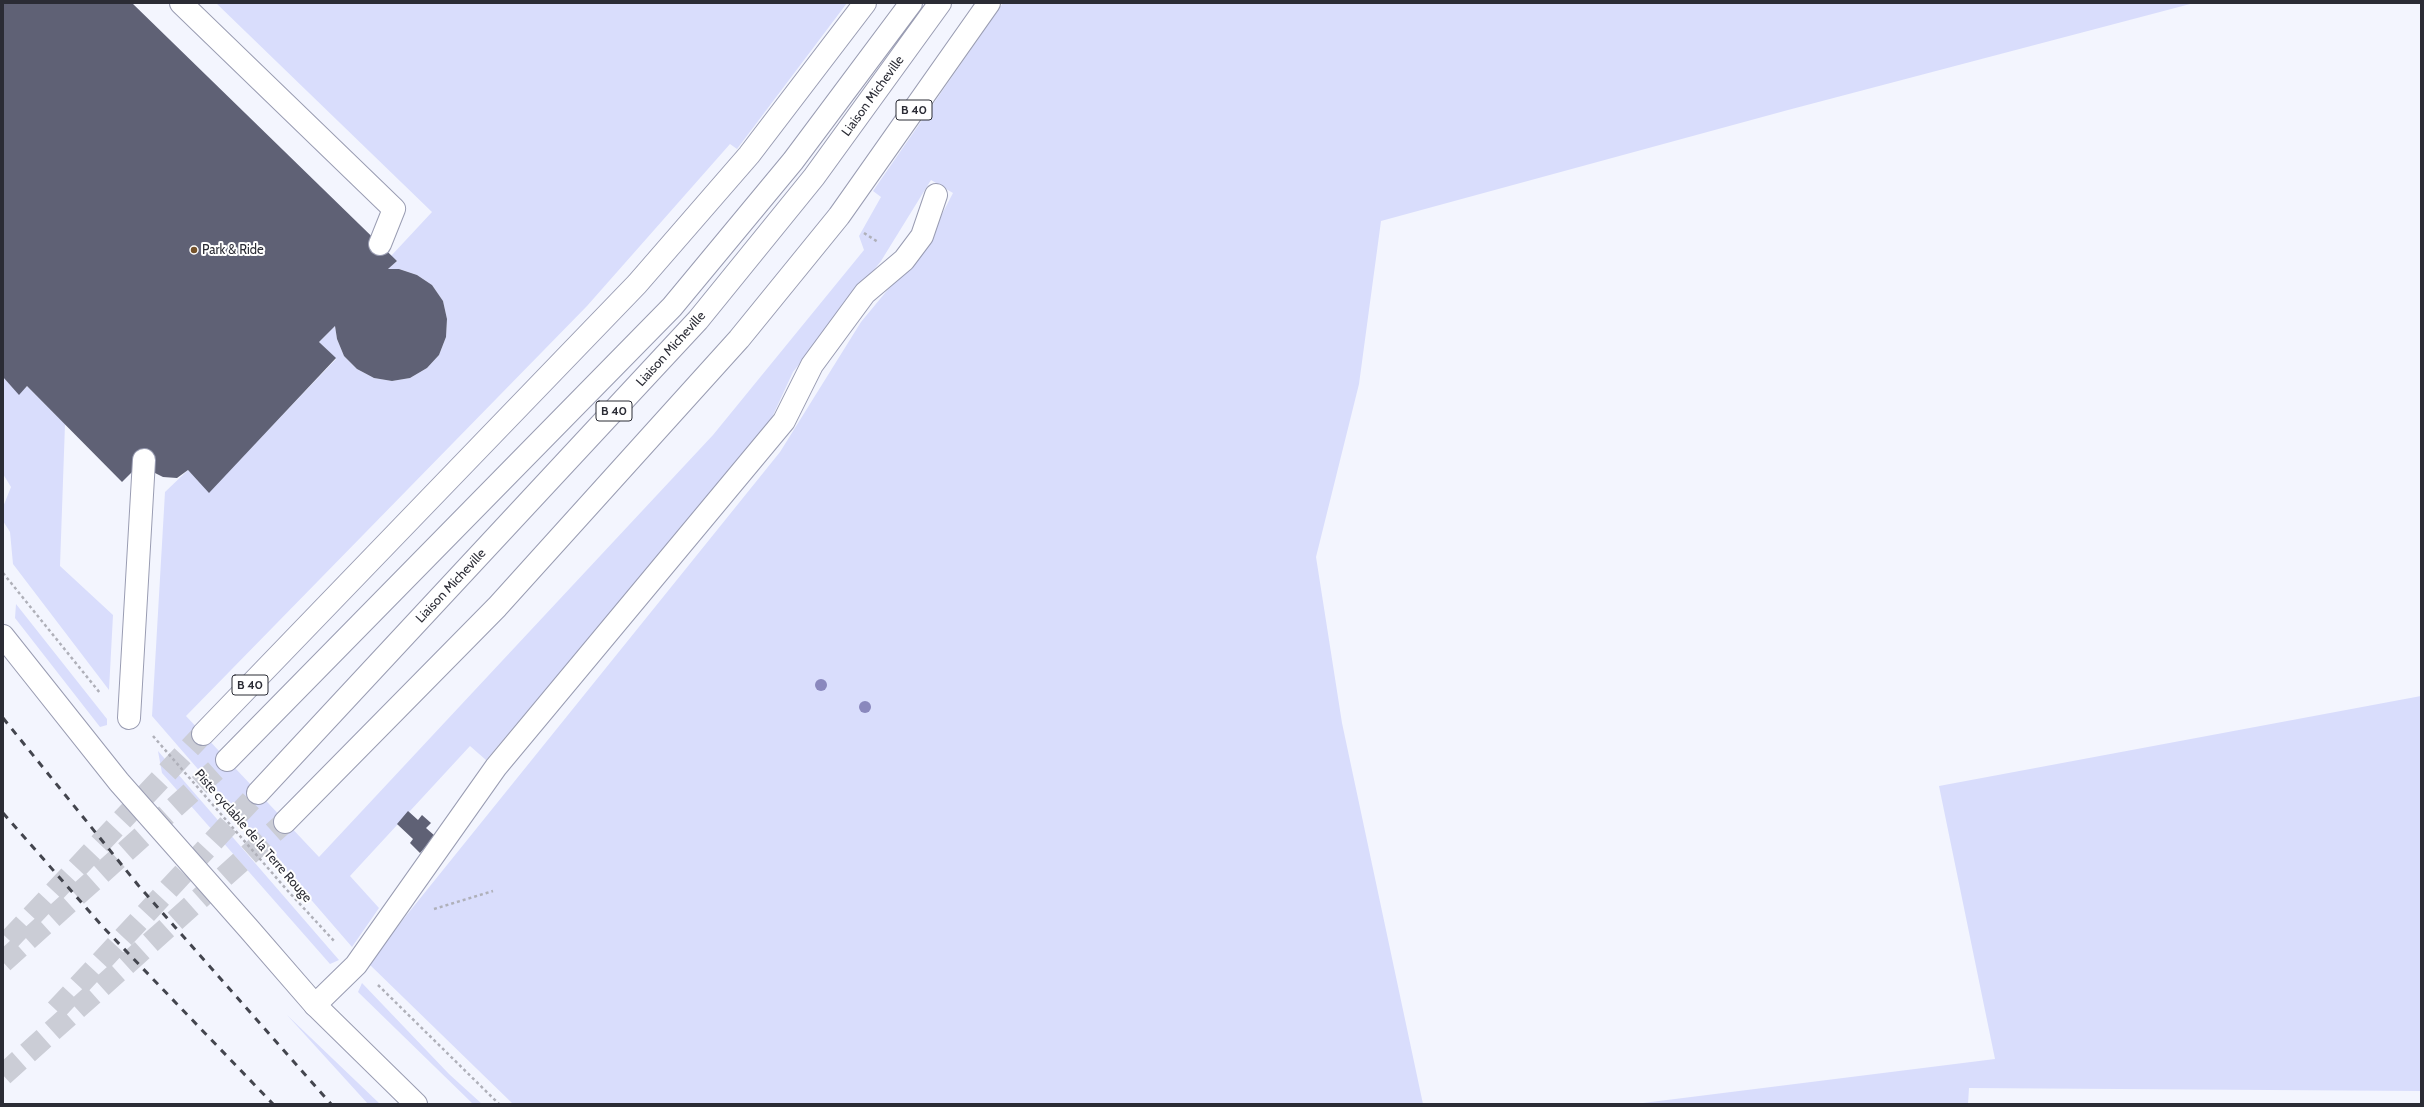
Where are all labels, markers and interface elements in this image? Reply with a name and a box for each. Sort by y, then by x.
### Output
street label: Liaison Micheville [839,53,907,139]
road number: B 40 [896,100,932,120]
place label: Park & Ride [202,242,264,258]
marker: Park & Ride [189,245,199,255]
street label: Liaison Micheville [633,308,709,390]
road number: B 40 [596,401,632,421]
street label: Liaison Micheville [413,546,489,626]
road number: B 40 [232,675,268,695]
street label: Piste cyclable de la Terre Rouge [191,766,315,906]

